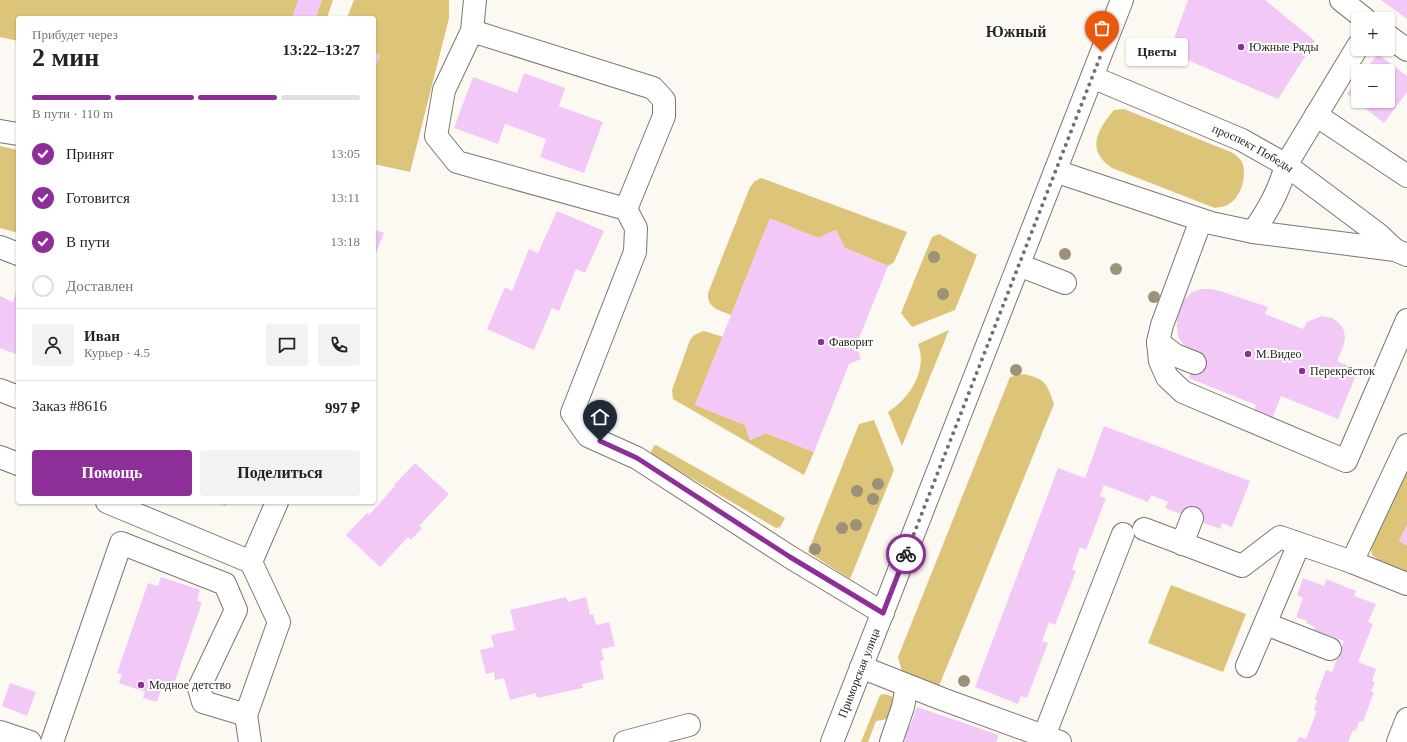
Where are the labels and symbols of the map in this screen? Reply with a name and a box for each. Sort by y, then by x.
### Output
pin [1085,11,1119,52]
district label: Южный [986,23,1046,40]
callout: Цветы [1126,38,1188,66]
place label: Южные Ряды [1249,40,1319,54]
marker: Южные Ряды [1236,42,1246,52]
street label: проспект Победы [1210,121,1296,175]
place label: Фаворит [829,335,874,349]
marker: Фаворит [816,337,826,347]
place label: М.Видео [1256,347,1302,361]
marker: М.Видео [1243,349,1253,359]
place label: Перекрёсток [1310,364,1375,378]
marker: Перекрёсток [1297,366,1307,376]
pin [583,400,617,441]
courier [886,534,926,574]
street label: Приморская улица [835,626,883,720]
place label: Модное детство [149,678,231,692]
marker: Модное детство [136,680,146,690]

